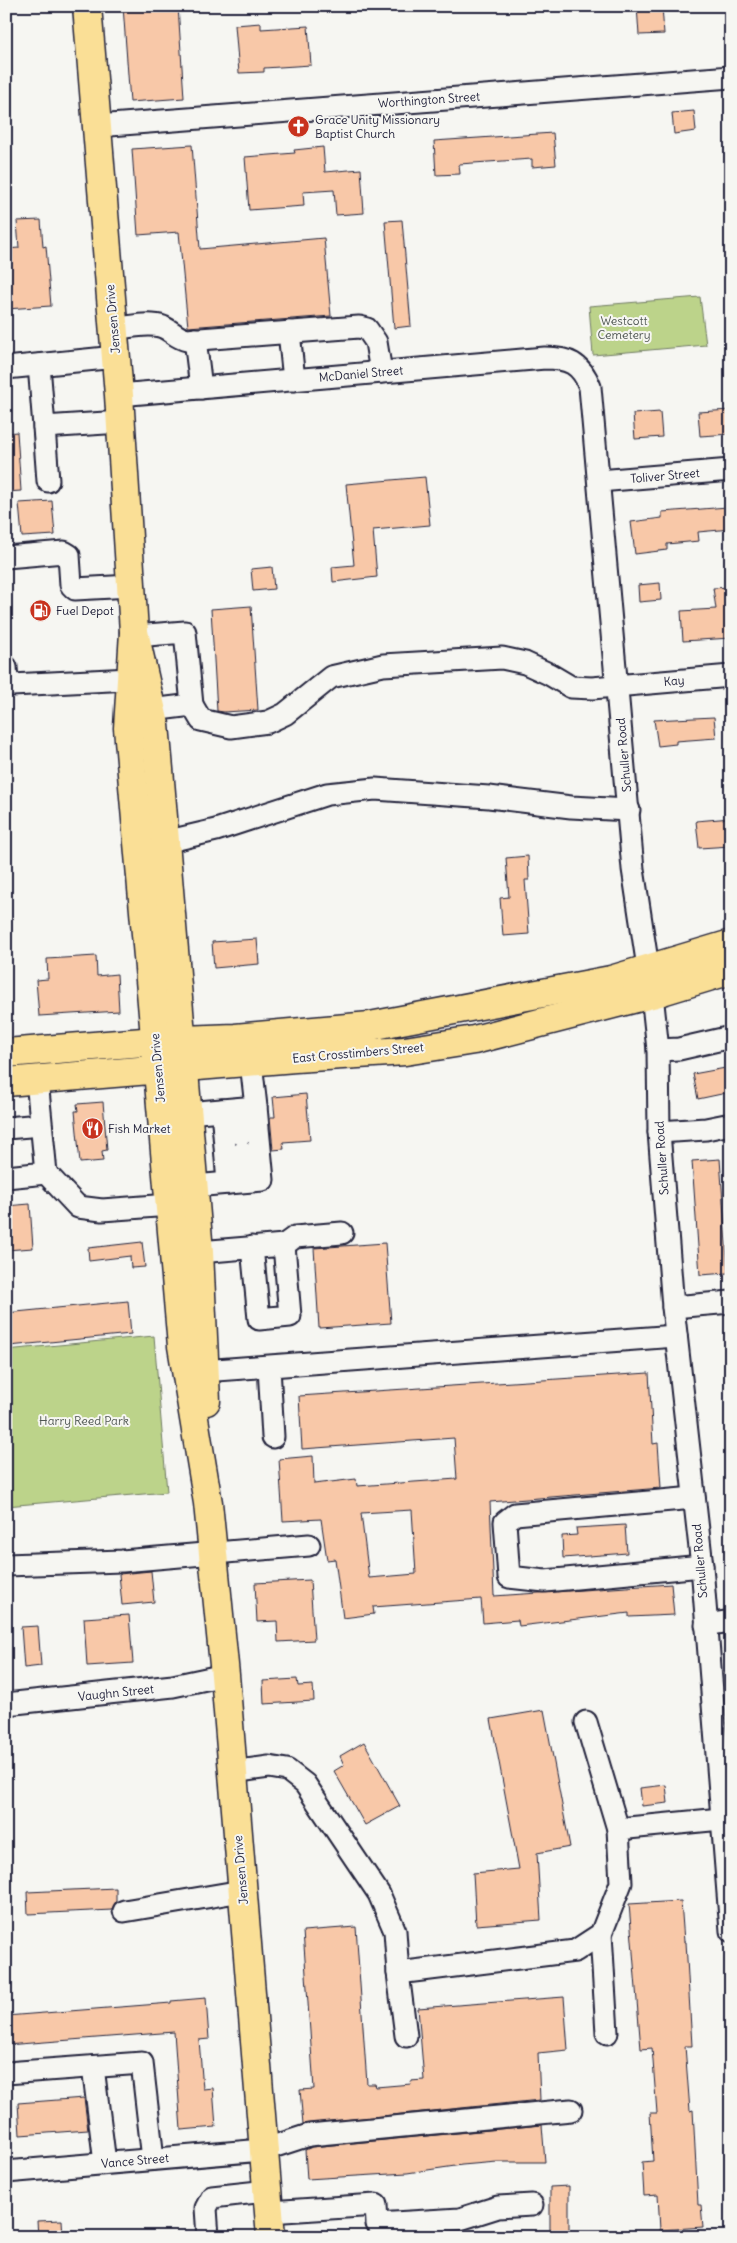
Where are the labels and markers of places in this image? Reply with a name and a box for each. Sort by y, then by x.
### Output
place label: Grace Unity Missionary Baptist Church [315,112,440,141]
church icon: Grace Unity Missionary Baptist Church [287,115,311,139]
fuel station icon: Fuel Depot [28,599,52,623]
place label: Fuel Depot [56,603,114,618]
restaurant icon: Fish Market [80,1117,104,1141]
place label: Fish Market [108,1121,171,1136]

